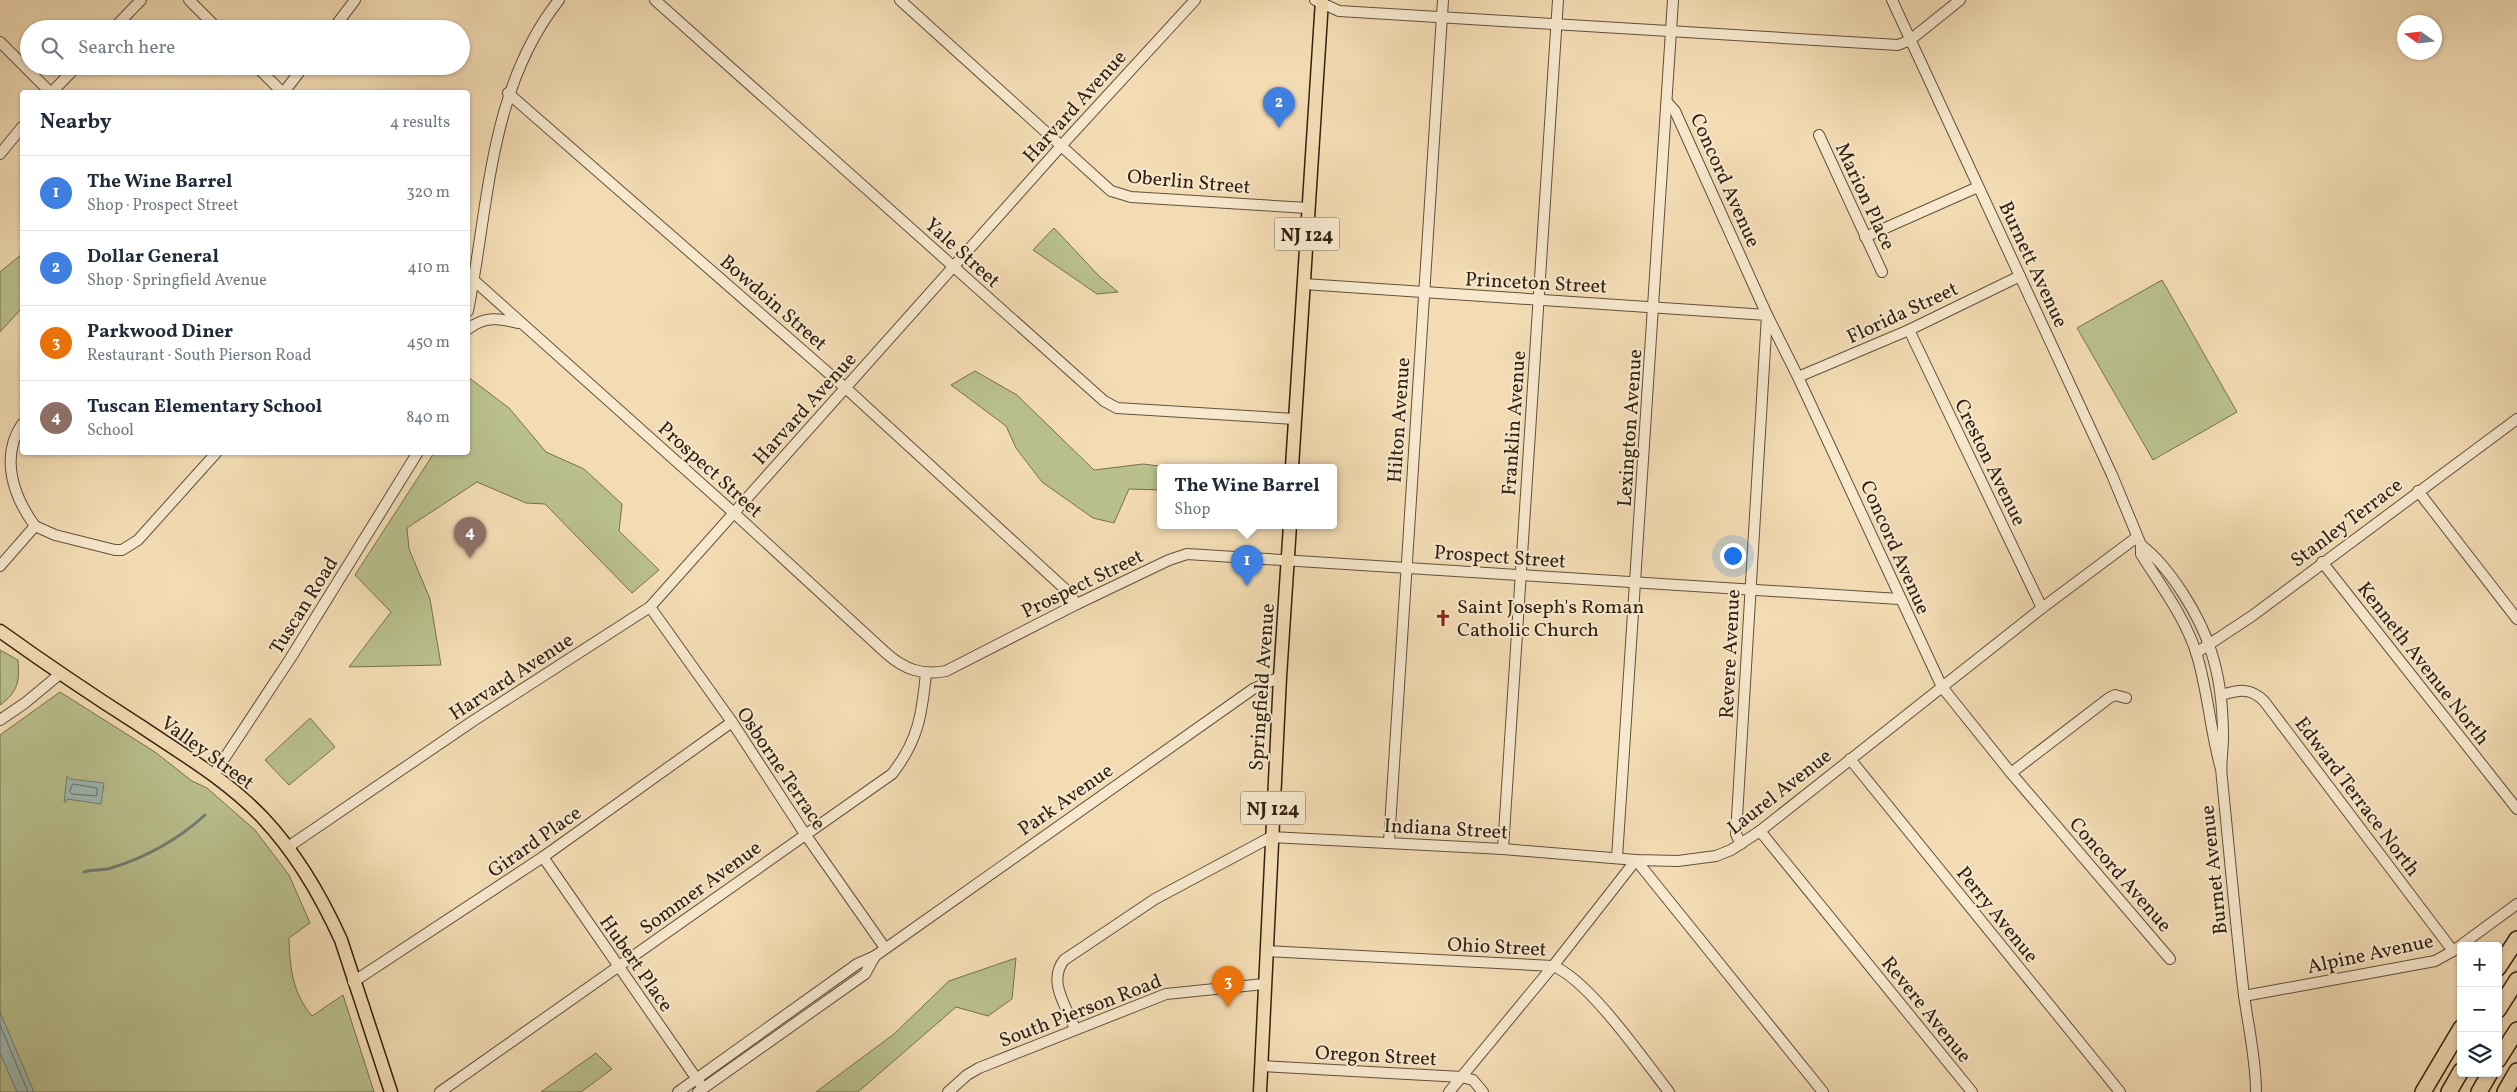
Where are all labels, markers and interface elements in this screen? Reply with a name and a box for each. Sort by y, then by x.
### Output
north arrow [2397,15,2442,60]
search box [20,20,470,75]
icon: search [38,34,66,62]
text: Search here [78,35,175,61]
street label: Harvard Avenue [1017,45,1134,170]
pin: 2 [1263,87,1295,128]
text: Nearby [40,108,111,137]
street label: Concord Avenue [1682,109,1766,252]
text: 4 results [390,112,450,134]
street label: Marion Place [1827,139,1901,255]
street label: Oberlin Street [1126,164,1252,202]
text: The Wine Barrel [87,169,232,195]
text: 1 [53,182,59,204]
text: 320 m [406,182,450,204]
text: Shop · Prospect Street [87,195,239,217]
street label: Burnett Avenue [1991,197,2074,333]
street label: Yale Street [918,212,1006,295]
road number: NJ 124 [1274,218,1340,250]
text: Dollar General [87,244,219,270]
street label: Bowdoin Street [713,249,833,358]
text: 2 [52,257,60,279]
text: 410 m [407,257,450,279]
street label: Princeton Street [1464,266,1608,302]
text: Shop · Springfield Avenue [87,270,267,292]
street label: Florida Street [1843,276,1963,352]
text: Parkwood Diner [87,319,233,345]
text: 3 [52,332,60,354]
text: 450 m [407,332,450,354]
text: Restaurant · South Pierson Road [87,345,311,367]
street label: Harvard Avenue [747,347,864,472]
street label: Lexington Avenue [1612,348,1650,508]
street label: Franklin Avenue [1496,350,1534,497]
street label: Hilton Avenue [1382,356,1418,484]
text: Tuscan Elementary School [87,394,322,420]
street label: Creston Avenue [1946,395,2032,531]
text: 4 [51,407,61,429]
text: 840 m [406,407,450,429]
street label: Prospect Street [651,416,768,525]
text: School [87,420,134,442]
popup [1157,464,1337,529]
street label: Stanley Terrace [2285,472,2409,575]
text: The Wine Barrel [1174,473,1320,499]
street label: Concord Avenue [1852,476,1936,619]
text: Shop [1174,499,1210,521]
pin: 4 [454,517,486,558]
street label: Prospect Street [1433,539,1567,577]
street label: Prospect Street [1017,543,1149,626]
your location [1720,543,1746,569]
pin: 1 [1231,545,1263,586]
street label: Tuscan Road [264,552,346,660]
street label: Kenneth Avenue North [2350,577,2495,752]
street label: Revere Avenue [1714,589,1748,720]
place label: Saint Joseph's Roman Catholic Church [1457,594,1645,645]
street label: Springfield Avenue [1243,602,1283,772]
church icon: Saint Joseph's Roman Catholic Church [1433,608,1453,628]
street label: Harvard Avenue [444,627,580,728]
street label: Osborne Terrace [729,702,832,836]
street label: Valley Street [154,710,259,797]
street label: Edward Terrace North [2287,711,2426,883]
street label: Laurel Avenue [1722,743,1838,842]
street label: Park Avenue [1013,758,1119,844]
road number: NJ 124 [1240,791,1306,824]
street label: Girard Place [483,800,588,885]
street label: Burnet Avenue [2194,804,2236,936]
street label: Concord Avenue [2062,812,2177,939]
street label: Indiana Street [1383,813,1509,847]
street label: Sommer Avenue [635,835,768,942]
street label: Perry Avenue [1949,861,2044,970]
street label: Hubert Place [592,910,679,1018]
street label: Alpine Avenue [2305,928,2436,982]
street label: Ohio Street [1446,931,1547,965]
map controls [2457,942,2502,1077]
button: + [2457,942,2502,987]
street label: Revere Avenue [1874,951,1977,1069]
pin: 3 [1212,966,1244,1007]
street label: South Pierson Road [996,968,1166,1056]
button: − [2457,987,2502,1032]
button: layers [2457,1032,2502,1077]
street label: Oregon Street [1314,1040,1437,1074]

